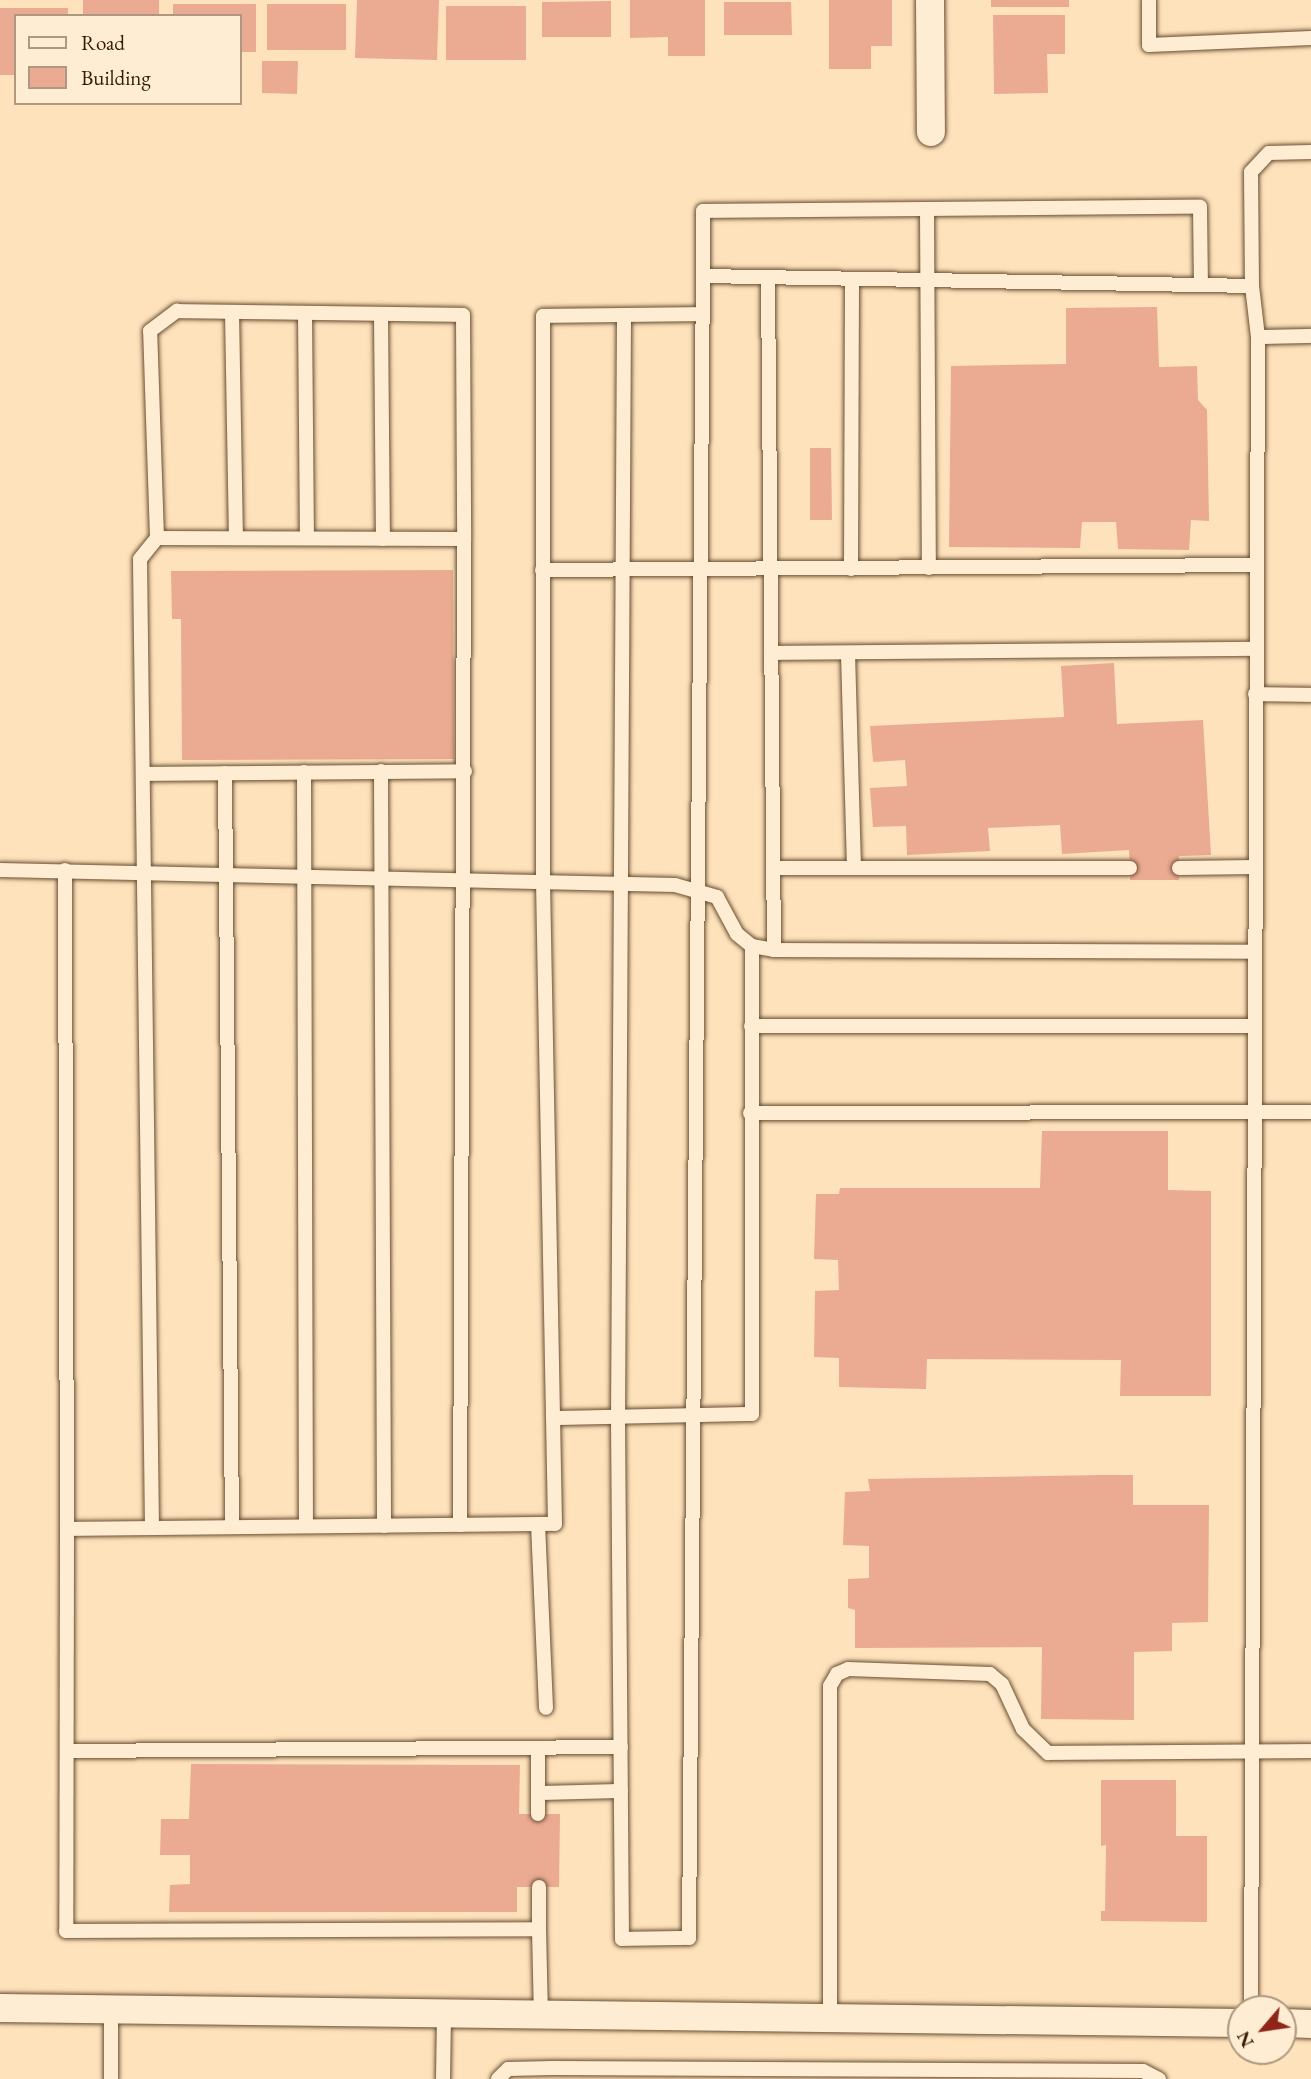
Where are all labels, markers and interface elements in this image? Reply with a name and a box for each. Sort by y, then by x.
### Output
legend [14,14,242,105]
text: Road [81,29,125,56]
text: Building [81,64,151,91]
north arrow [1227,1995,1297,2065]
text: N [1230,2027,1260,2052]

